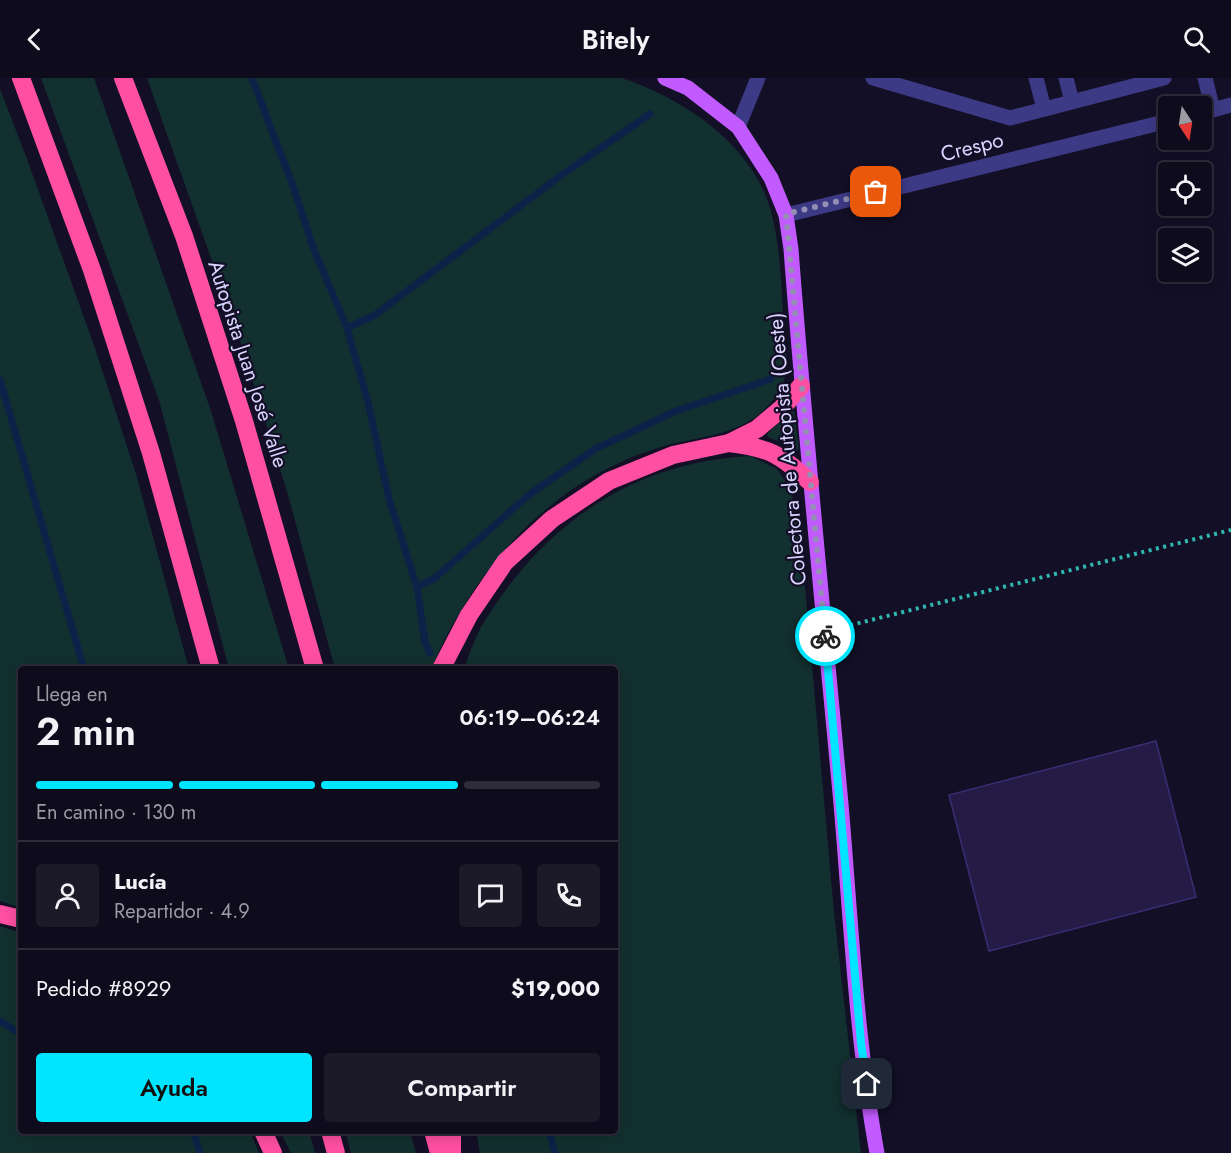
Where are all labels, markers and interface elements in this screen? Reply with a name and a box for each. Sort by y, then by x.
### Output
text: Bitely [582,20,649,59]
icon: back [18,23,51,56]
icon: search [1180,23,1213,56]
north arrow [1158,96,1212,150]
map controls [1158,96,1212,282]
street label: Crespo [937,125,1007,169]
button: locate [1158,162,1212,216]
pin [850,166,901,217]
icon: bag [859,175,892,208]
button: layers [1158,228,1212,282]
street label: Autopista Juan José Valle [200,257,296,472]
street label: Colectora de Autopista (Oeste) [760,311,814,587]
courier [795,606,855,666]
icon: bike [809,620,842,653]
text: Llega en [36,680,108,709]
text: 06:19–06:24 [459,701,600,733]
text: 2 min [36,703,136,760]
text: En camino · 130 m [36,798,196,827]
button: person [36,864,99,927]
button: chat [459,864,522,927]
button: phone [537,864,600,927]
text: Lucía [114,865,167,897]
text: Repartidor · 4.9 [114,897,250,926]
text: Pedido #8929 [36,972,171,1004]
text: $19,000 [511,972,600,1004]
button: Ayuda [36,1053,312,1122]
button: Compartir [324,1053,600,1122]
pin [841,1058,892,1109]
icon: home [850,1067,883,1100]

